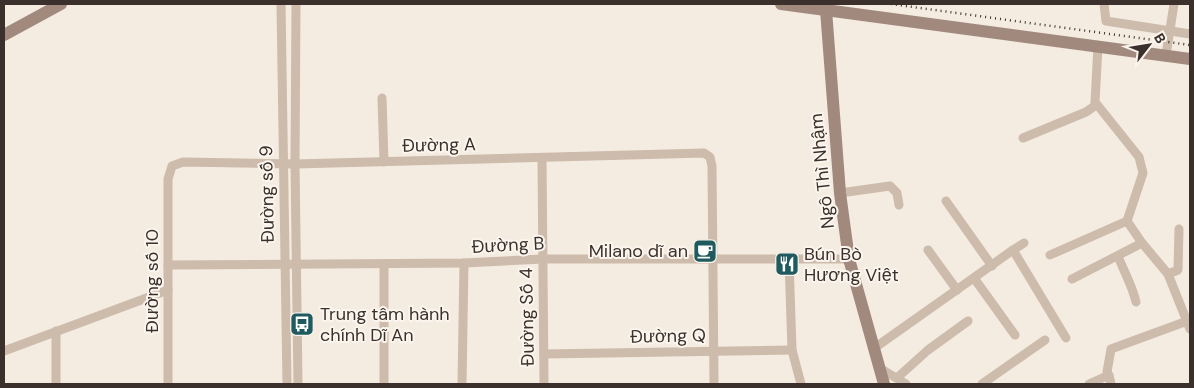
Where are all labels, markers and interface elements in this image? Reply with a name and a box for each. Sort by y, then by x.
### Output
north arrow [1124,20,1174,70]
text: B [1150,30,1170,47]
street label: Ngô Thì Nhậm [804,112,840,230]
street label: Đường A [402,132,476,158]
street label: Đường số 9 [254,145,280,243]
street label: Đường số 10 [140,229,164,333]
street label: Đường B [471,231,545,259]
cafe icon: Milano dĩ an [692,238,718,264]
place label: Milano dĩ an [589,239,688,263]
place label: Bún Bò Hương Việt [804,242,899,287]
restaurant icon: Bún Bò Hương Việt [774,251,800,277]
street label: Đường Số 4 [514,267,540,367]
place label: Trung tâm hành chính Dĩ An [320,302,450,347]
bus stop icon: Trung tâm hành chính Dĩ An [289,311,315,337]
street label: Đường Q [630,323,706,349]

